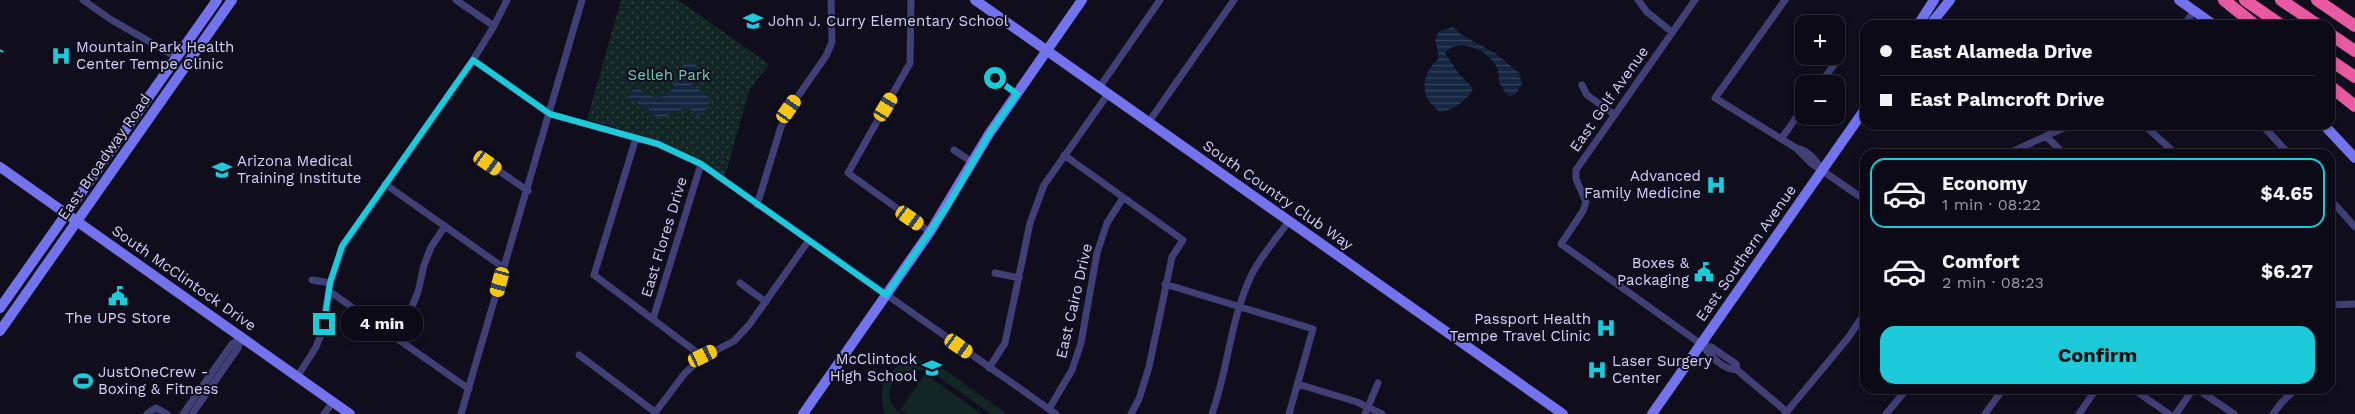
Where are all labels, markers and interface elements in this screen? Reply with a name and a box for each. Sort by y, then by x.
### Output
school or university icon: John J. Curry Elementary School [742,10,764,32]
place label: John J. Curry Elementary School [768,12,1009,30]
map controls [1795,15,1845,125]
button: + [1795,15,1845,65]
place label: Mountain Park Health Center Tempe Clinic [76,38,234,73]
text: East Alameda Drive [1910,40,2093,63]
street label: East Golf Avenue [1566,43,1652,155]
hospital icon: Mountain Park Health Center Tempe Clinic [50,45,72,67]
park label: Selleh Park [628,66,711,84]
route start [984,67,1006,89]
button: − [1795,75,1845,125]
text: East Palmcroft Drive [1910,88,2105,111]
car [871,90,900,124]
street label: East Broadway Road [54,91,154,223]
car [774,92,803,126]
street label: South Country Club Way [1199,136,1357,254]
car [471,148,504,178]
place label: Arizona Medical Training Institute [237,152,361,187]
school or university icon: Arizona Medical Training Institute [211,159,233,181]
place label: Advanced Family Medicine [1584,167,1701,202]
icon: car [1882,171,1927,216]
text: Economy [1942,172,2027,195]
hospital icon: Advanced Family Medicine [1705,174,1727,196]
street label: East Flores Drive [637,175,691,299]
street label: East Southern Avenue [1692,181,1800,325]
text: $4.65 [2260,182,2313,205]
text: 1 min · 08:22 [1942,195,2041,214]
car [893,203,926,233]
street label: South McClintock Drive [108,221,260,335]
street label: East Cairo Drive [1052,242,1096,360]
icon: car [1882,249,1927,294]
text: Comfort [1942,250,2020,273]
place label: Boxes & Packaging [1617,254,1690,289]
text: $6.27 [2261,260,2313,283]
public building icon: Boxes & Packaging [1693,261,1715,283]
car [488,266,511,298]
text: 2 min · 08:23 [1942,273,2044,292]
public building icon: The UPS Store [107,285,129,307]
callout: 4 min [342,306,424,342]
place label: The UPS Store [65,309,171,327]
place label: Passport Health Tempe Travel Clinic [1450,310,1591,345]
route end [313,313,335,335]
text: 4 min [360,314,404,333]
hospital icon: Passport Health Tempe Travel Clinic [1595,317,1617,339]
button: Confirm [1880,326,2315,384]
car [942,331,975,361]
car [686,343,719,369]
place label: McClintock High School [830,350,917,385]
place label: Laser Surgery Center [1612,352,1712,387]
school or university icon: McClintock High School [921,357,943,379]
hospital icon: Laser Surgery Center [1586,359,1608,381]
place label: JustOneCrew - Boxing & Fitness [98,363,219,398]
sports icon: JustOneCrew - Boxing & Fitness [72,370,94,392]

